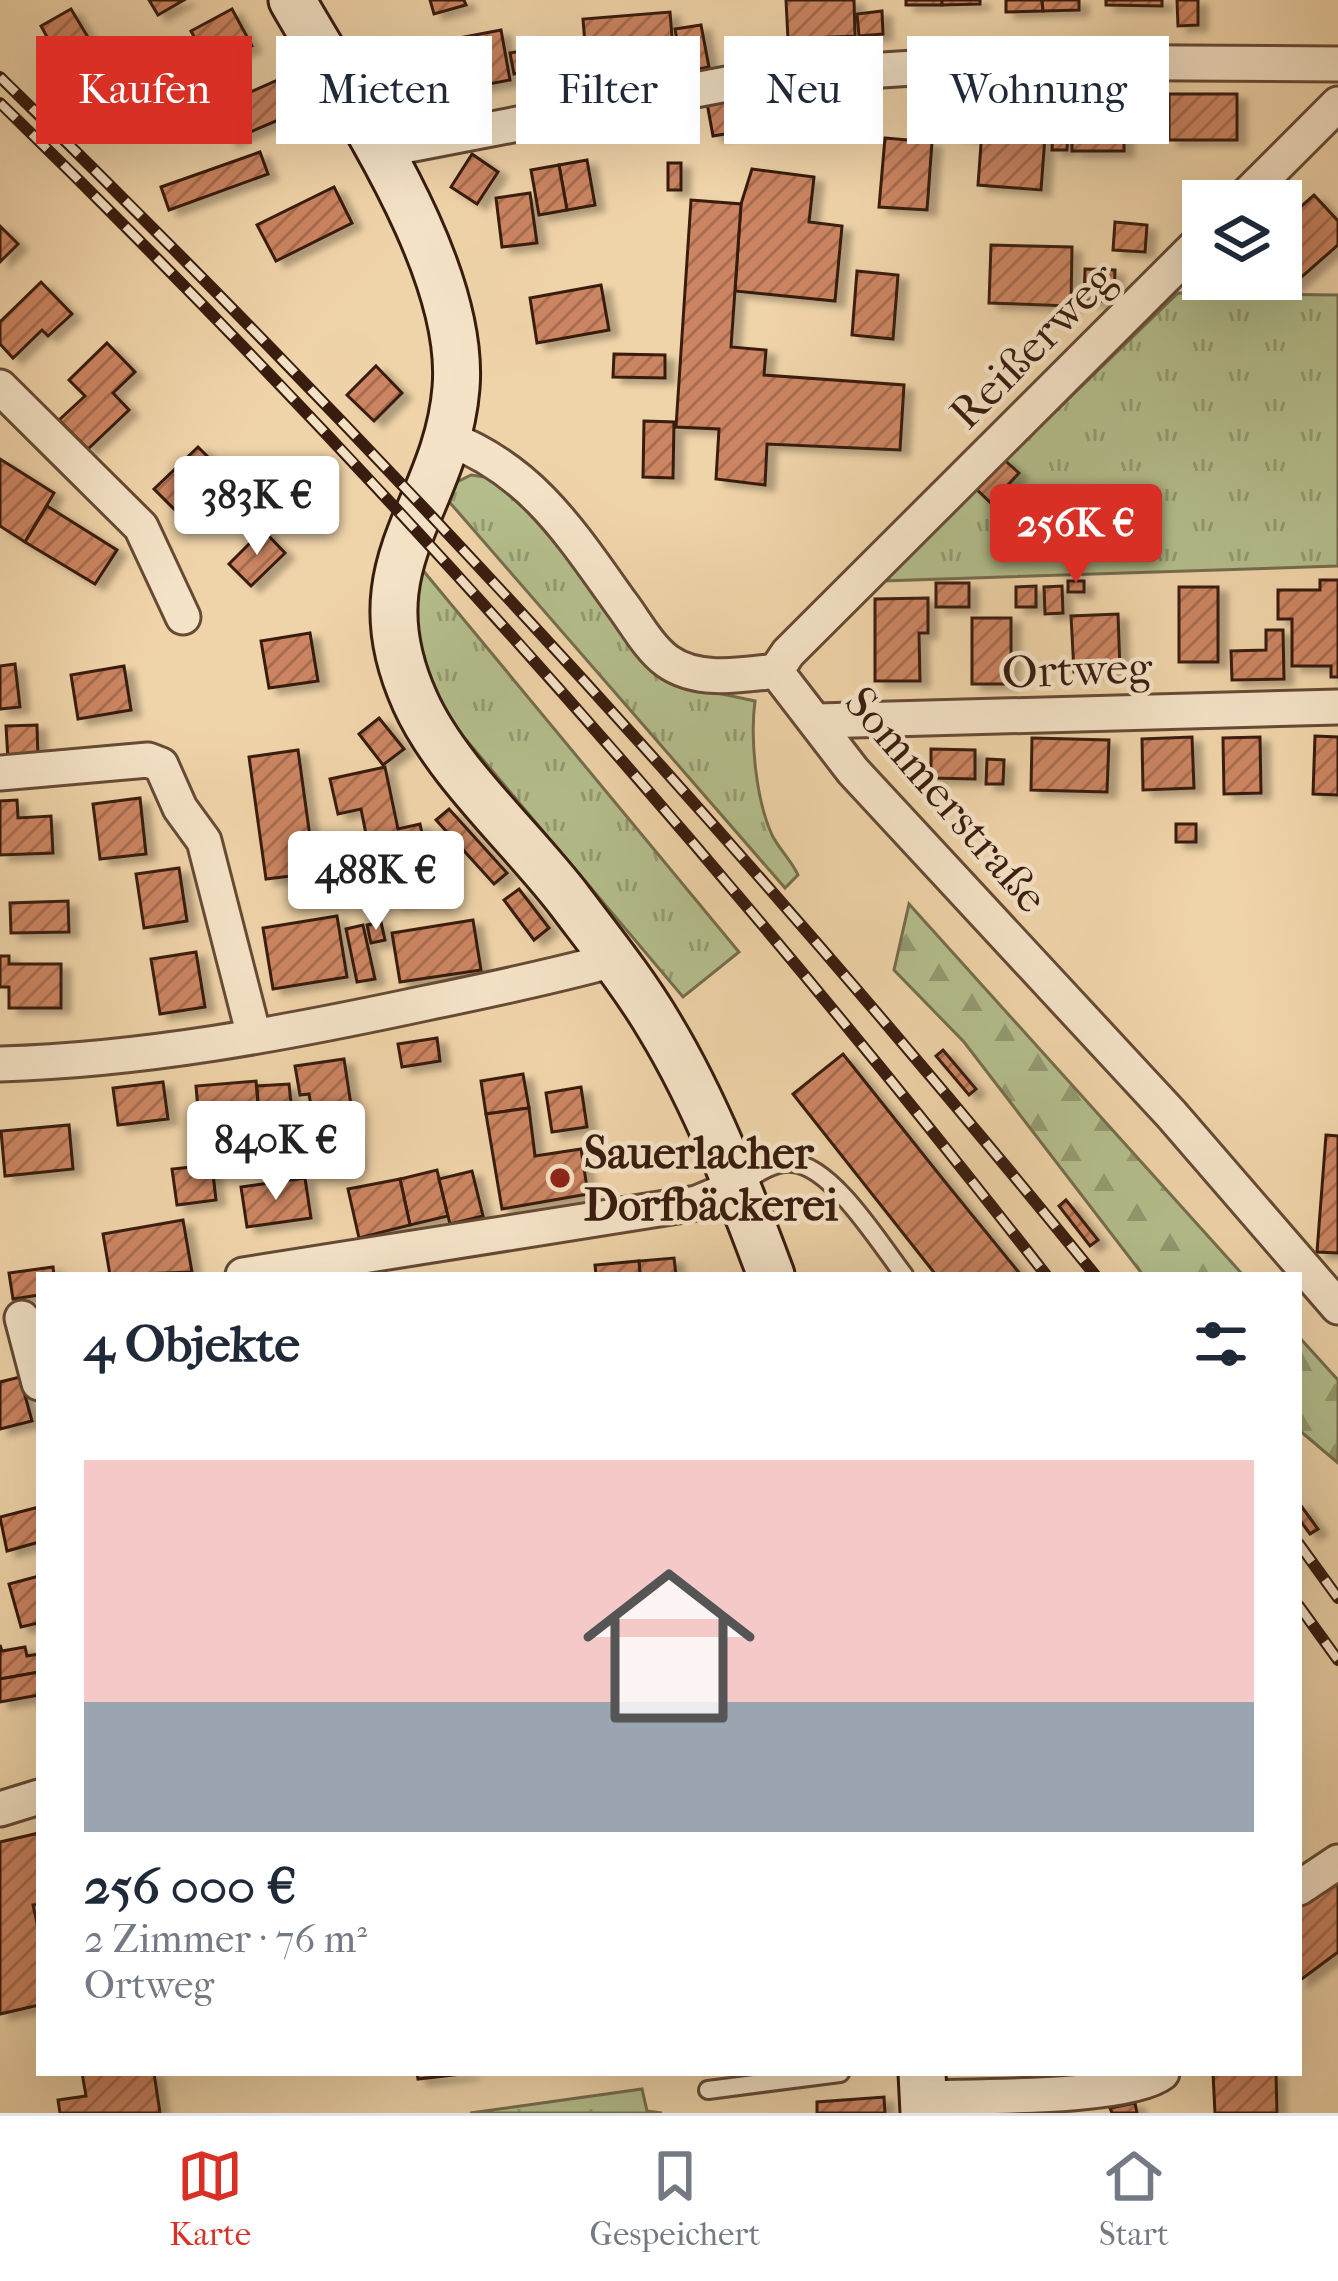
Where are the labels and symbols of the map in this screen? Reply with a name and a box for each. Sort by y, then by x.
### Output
street label: Reißerweg [939,251,1128,440]
pin: 383K € [159,456,355,558]
pin: 256K € [978,484,1174,586]
street label: Ortweg [1001,641,1154,700]
street label: Sommerstraße [834,676,1058,924]
pin: 488K € [278,831,474,933]
pin: 840K € [178,1101,374,1203]
place label: Sauerlacher Dorfbäckerei [584,1127,839,1232]
marker: Sauerlacher Dorfbäckerei [547,1165,573,1191]

